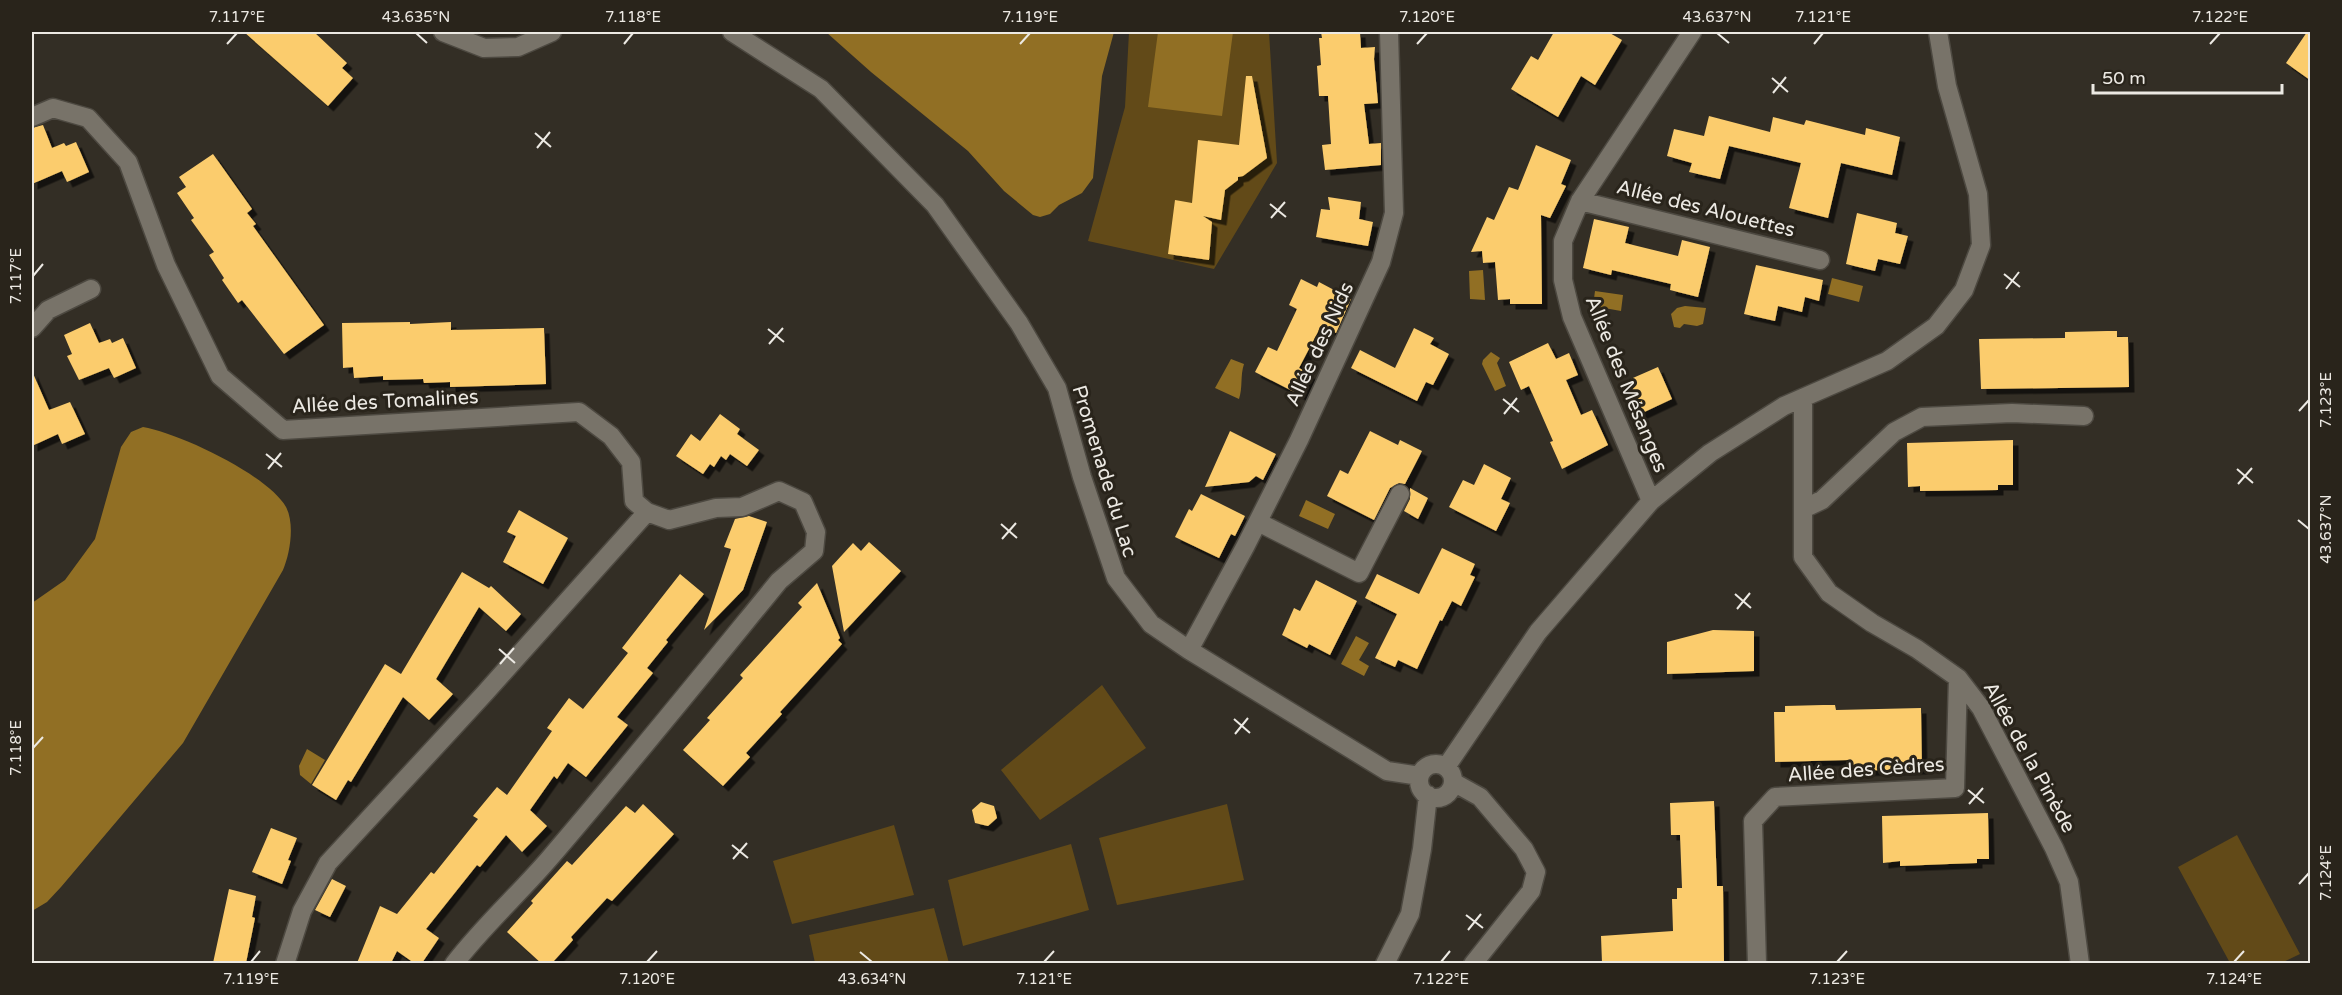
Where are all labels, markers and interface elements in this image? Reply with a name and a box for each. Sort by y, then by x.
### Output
text: 7.117°E [209,8,265,26]
text: 43.635°N [382,8,450,26]
text: 7.118°E [605,8,661,26]
text: 7.119°E [1002,8,1058,26]
text: 7.120°E [1399,8,1455,26]
text: 43.637°N [1682,8,1752,26]
text: 7.121°E [1795,8,1851,26]
text: 7.122°E [2192,8,2248,26]
scale bar [2093,57,2282,95]
text: 50 m [2102,67,2146,89]
street label: Allée des Alouettes [1614,175,1797,243]
text: 7.117°E [7,248,25,304]
street label: Allée des Nids [1281,278,1359,410]
street label: Allée des Mésanges [1580,293,1672,476]
text: 7.123°E [2317,372,2335,428]
street label: Promenade du Lac [1066,382,1142,560]
street label: Allée des Tomalines [291,385,479,419]
text: 43.637°N [2317,494,2335,564]
street label: Allée de la Pinède [1978,678,2081,837]
text: 7.118°E [7,720,25,776]
street label: Allée des Cèdres [1787,753,1945,787]
text: 7.124°E [2317,845,2335,901]
text: 7.119°E [223,970,279,988]
text: 7.120°E [619,970,675,988]
text: 43.634°N [838,970,906,988]
text: 7.121°E [1016,970,1072,988]
text: 7.122°E [1413,970,1469,988]
text: 7.123°E [1809,970,1865,988]
text: 7.124°E [2206,970,2262,988]

